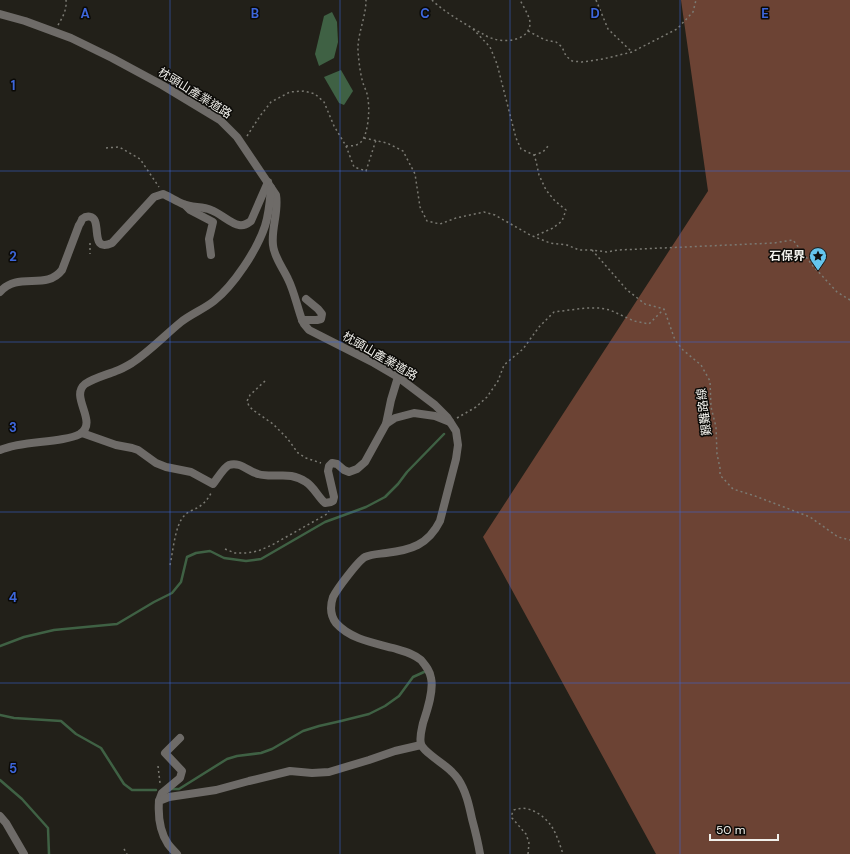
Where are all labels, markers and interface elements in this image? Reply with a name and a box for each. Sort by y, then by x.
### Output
text: A [80,5,90,22]
text: B [251,5,259,22]
text: C [420,5,430,22]
text: D [590,5,600,22]
text: E [761,5,769,22]
street label: 枕頭山產業道路 [155,64,235,122]
text: 1 [11,77,15,94]
place icon: 石保界 [808,246,828,271]
text: 2 [9,248,17,265]
place label: 石保界 [769,248,805,264]
street label: 枕頭山產業道路 [340,328,420,384]
street label: 艱難路線 [693,387,715,437]
text: 3 [9,419,17,436]
text: 4 [9,589,17,606]
text: 5 [9,760,17,777]
scale bar [710,816,778,842]
text: 50 m [716,822,745,838]

